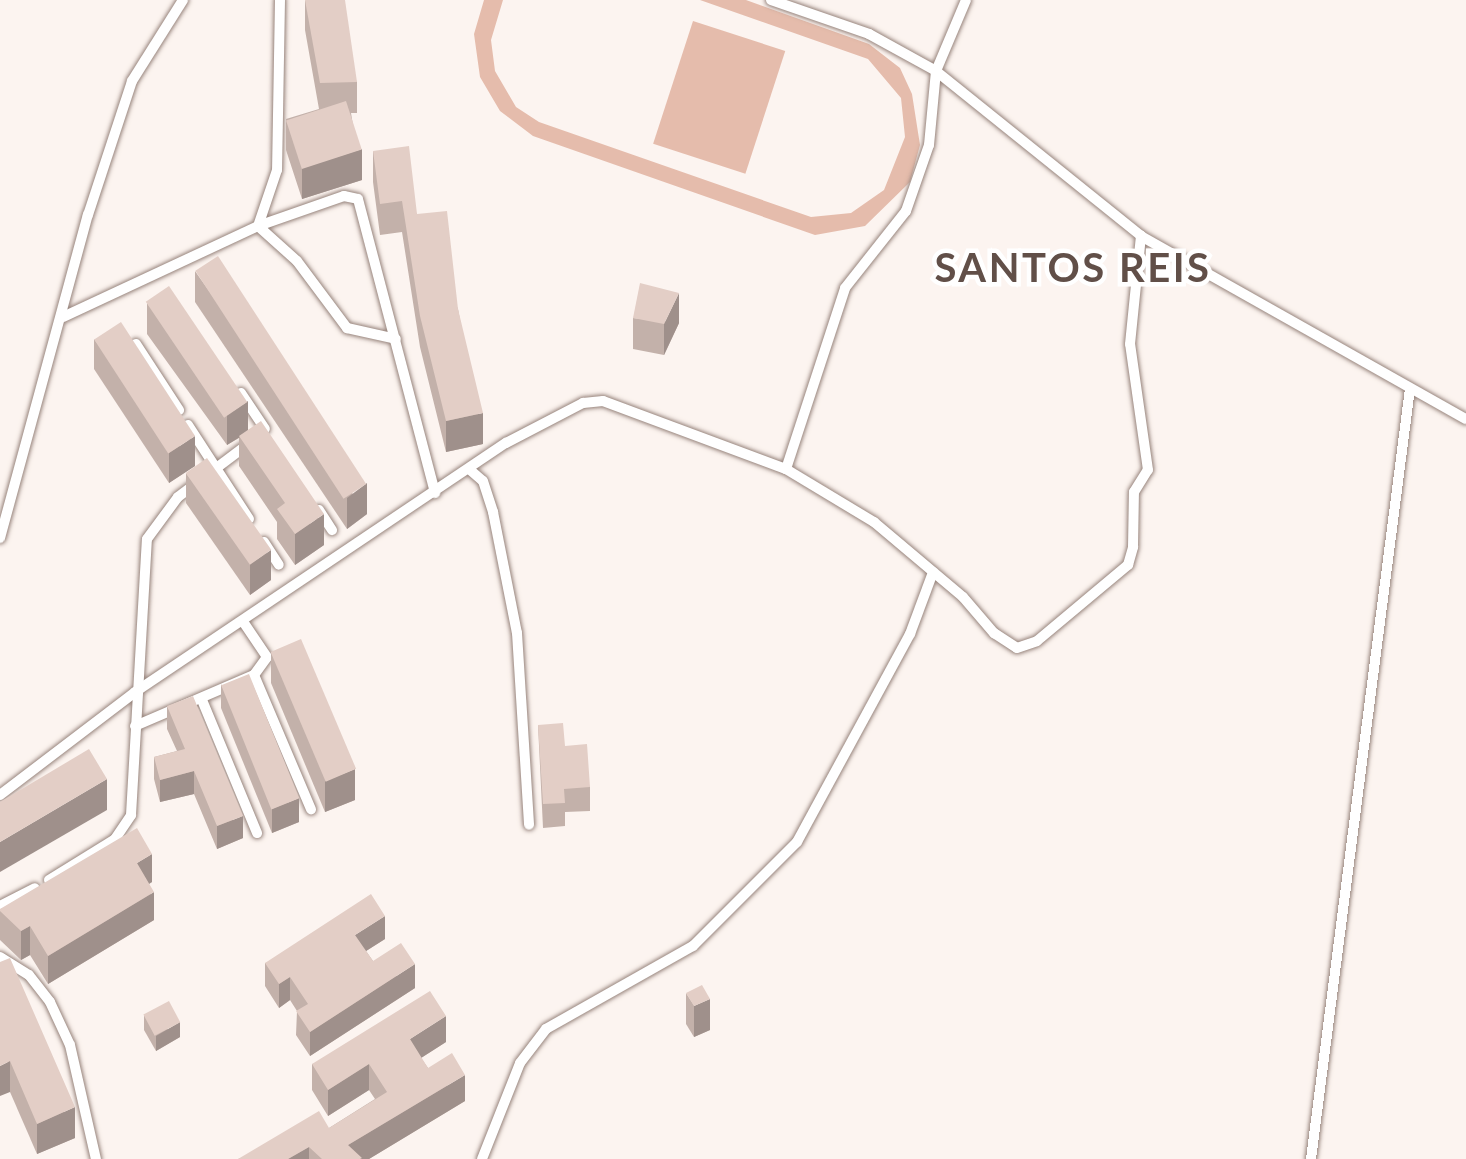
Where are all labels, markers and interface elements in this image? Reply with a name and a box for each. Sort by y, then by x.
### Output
district label: SANTOS REIS [935,243,1211,291]

